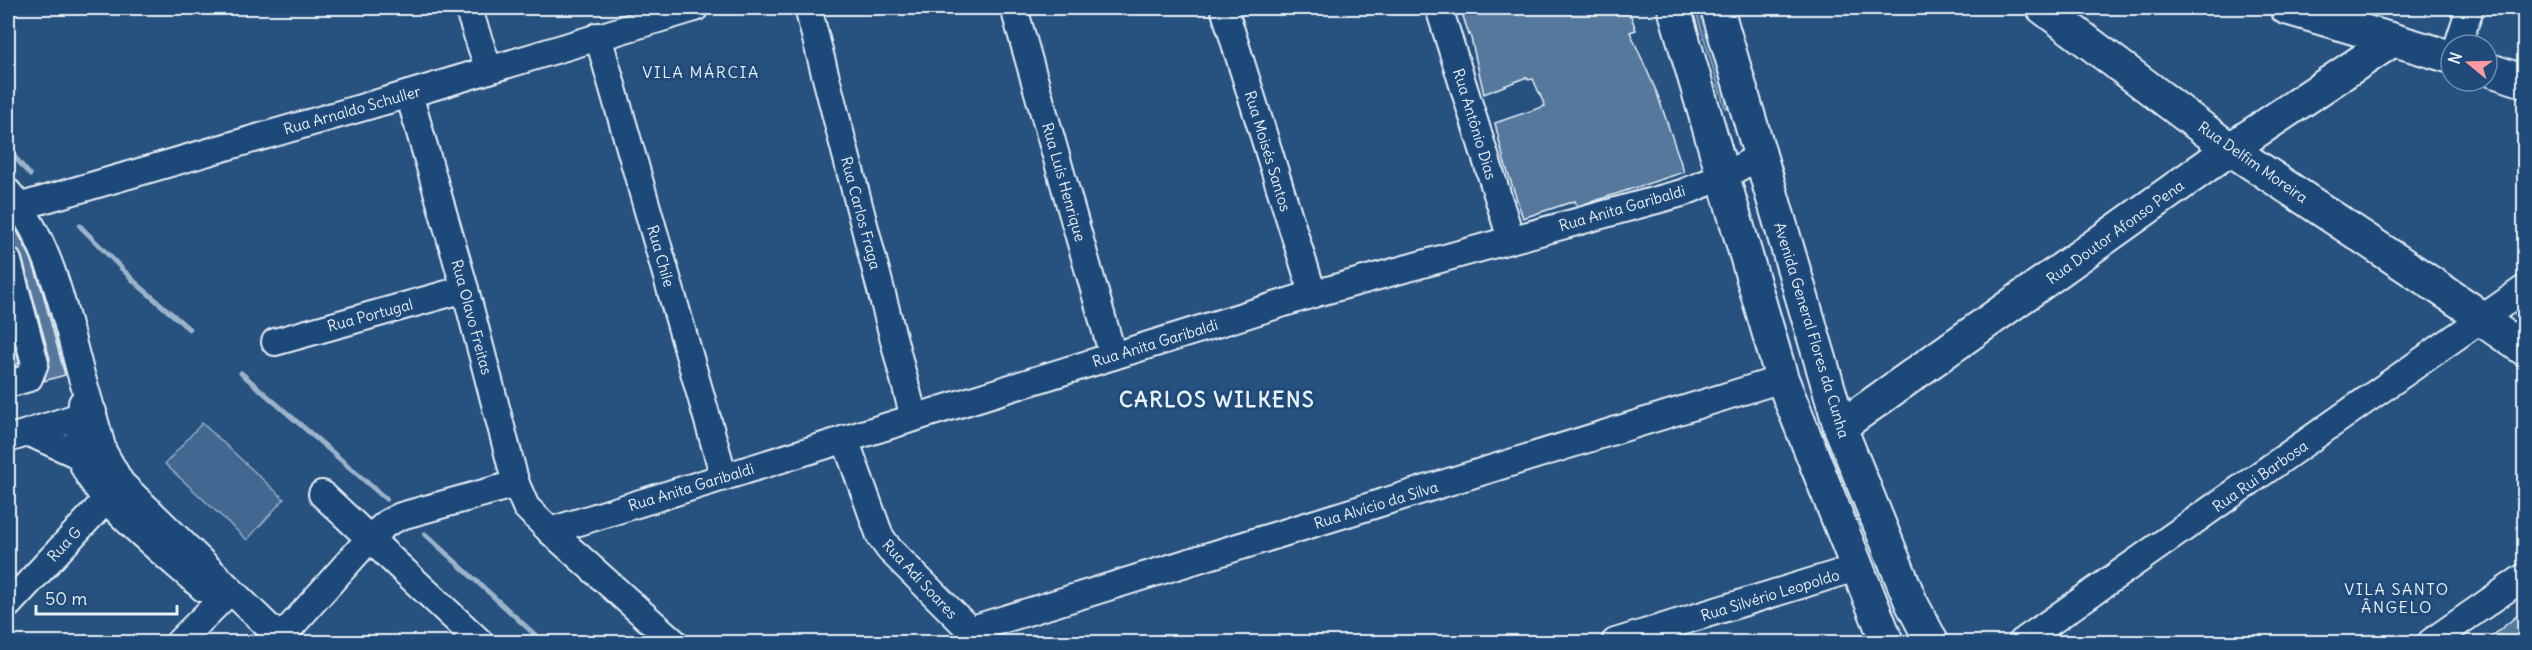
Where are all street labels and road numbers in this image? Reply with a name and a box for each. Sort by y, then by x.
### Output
street label: Rua Antônio Dias [1449,66,1501,182]
street label: Rua Arnaldo Schuller [281,81,423,139]
street label: Rua Moisés Santos [1241,88,1295,214]
street label: Rua Delfim Moreira [2195,117,2312,207]
street label: Rua Luís Henrique [1038,120,1090,244]
street label: Rua Carlos Fraga [837,154,885,272]
street label: Rua Doutor Afonso Pena [2043,175,2188,288]
street label: Rua Anita Garibaldi [1557,181,1687,235]
street label: Avenida General Flores da Cunha [1770,220,1854,441]
street label: Rua Chile [643,223,679,289]
street label: Rua Olavo Freitas [447,257,497,377]
street label: Rua Portugal [325,294,415,336]
street label: Rua Anita Garibaldi [1090,315,1220,371]
street label: Rua Rui Barbosa [2209,436,2312,516]
street label: Rua Anita Garibaldi [626,459,756,515]
street label: Rua Alvício da Silva [1312,477,1441,533]
street label: Rua G [43,522,85,566]
street label: Rua Adi Soares [878,535,962,623]
street label: Rua Silvério Leopoldo [1698,565,1842,625]

